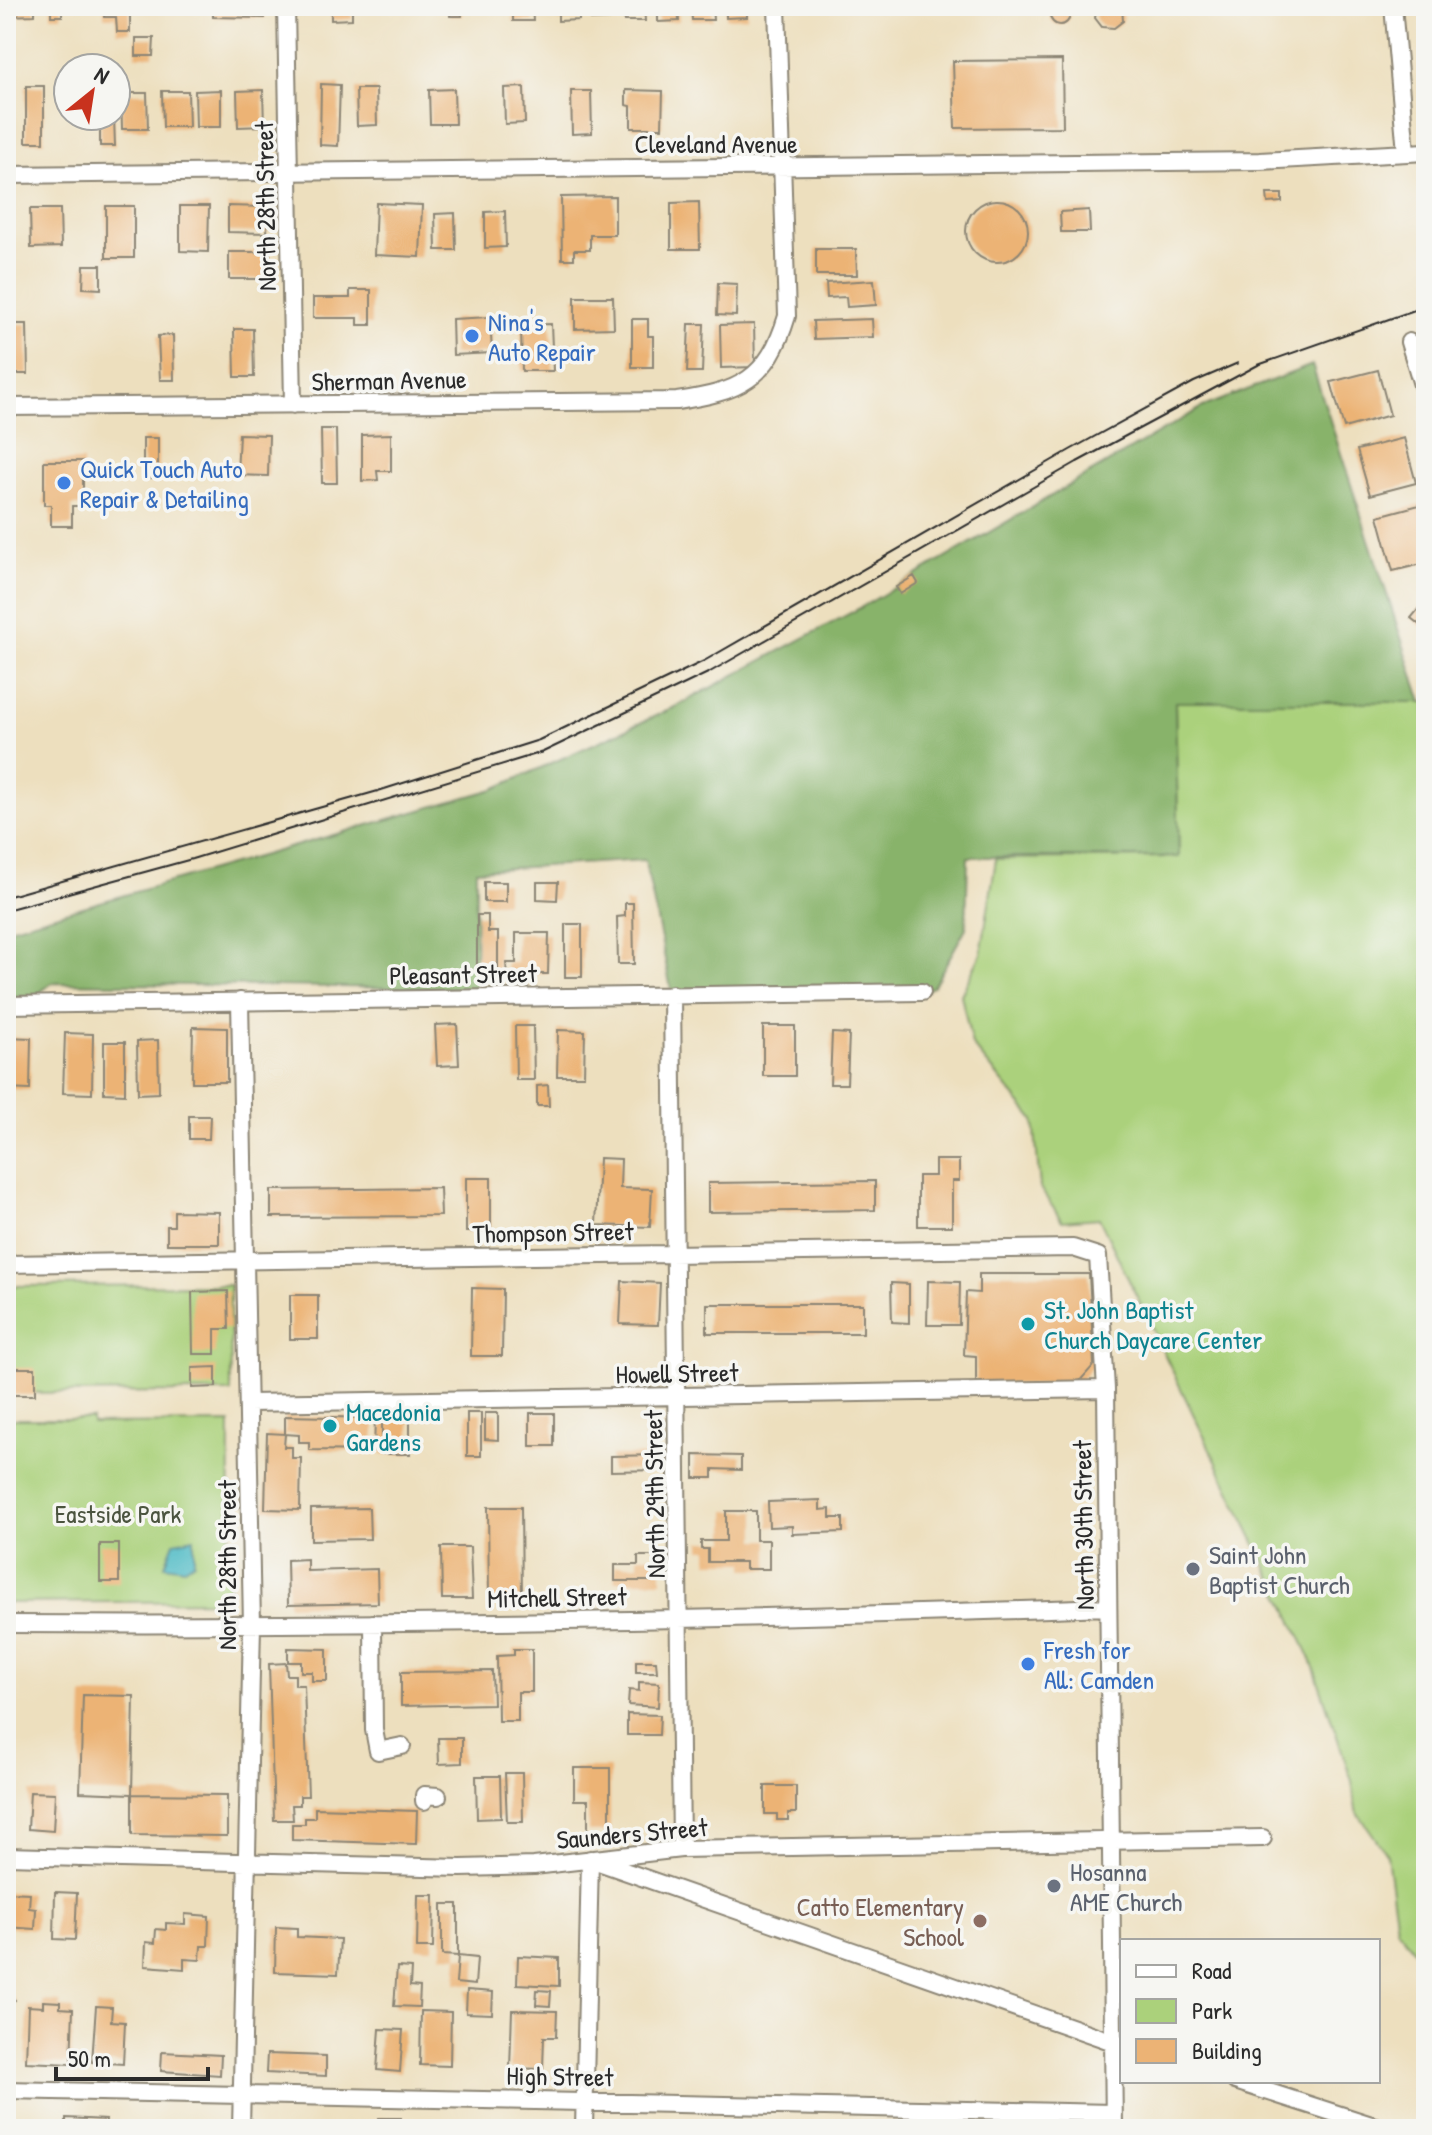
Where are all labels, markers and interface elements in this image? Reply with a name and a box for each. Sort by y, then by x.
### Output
north arrow [52,52,132,132]
text: N [89,59,115,91]
street label: North 28th Street [246,120,284,291]
street label: Cleveland Avenue [634,126,798,161]
place label: Nina's Auto Repair [488,304,596,369]
marker: Nina's Auto Repair [463,327,481,345]
street label: Sherman Avenue [311,361,467,399]
place label: Quick Touch Auto Repair & Detailing [80,451,249,516]
marker: Quick Touch Auto Repair & Detailing [55,474,73,492]
street label: Pleasant Street [389,955,538,993]
street label: Thompson Street [472,1213,635,1251]
place label: St. John Baptist Church Daycare Center [1044,1292,1262,1357]
marker: St. John Baptist Church Daycare Center [1019,1315,1037,1333]
street label: Howell Street [615,1354,740,1392]
place label: Macedonia Gardens [346,1394,440,1459]
street label: North 29th Street [635,1409,673,1578]
marker: Macedonia Gardens [321,1417,339,1435]
street label: North 30th Street [1064,1439,1102,1610]
street label: North 28th Street [209,1479,244,1650]
park label: Eastside Park [55,1496,181,1531]
place label: Saint John Baptist Church [1209,1537,1350,1602]
marker: Saint John Baptist Church [1184,1560,1202,1578]
street label: Mitchell Street [487,1578,628,1616]
place label: Fresh for All: Camden [1043,1632,1154,1697]
marker: Fresh for All: Camden [1019,1655,1037,1673]
street label: Saunders Street [555,1809,710,1857]
place label: Hosanna AME Church [1070,1854,1182,1919]
marker: Hosanna AME Church [1045,1877,1063,1895]
place label: Catto Elementary School [797,1889,964,1954]
marker: Catto Elementary School [971,1912,989,1930]
legend [1120,1939,1380,2083]
text: Road [1192,1954,1231,1986]
text: Park [1192,1994,1232,2026]
scale bar [56,2031,208,2081]
text: Building [1192,2034,1262,2066]
text: 50 m [68,2042,111,2074]
street label: High Street [506,2058,615,2094]

